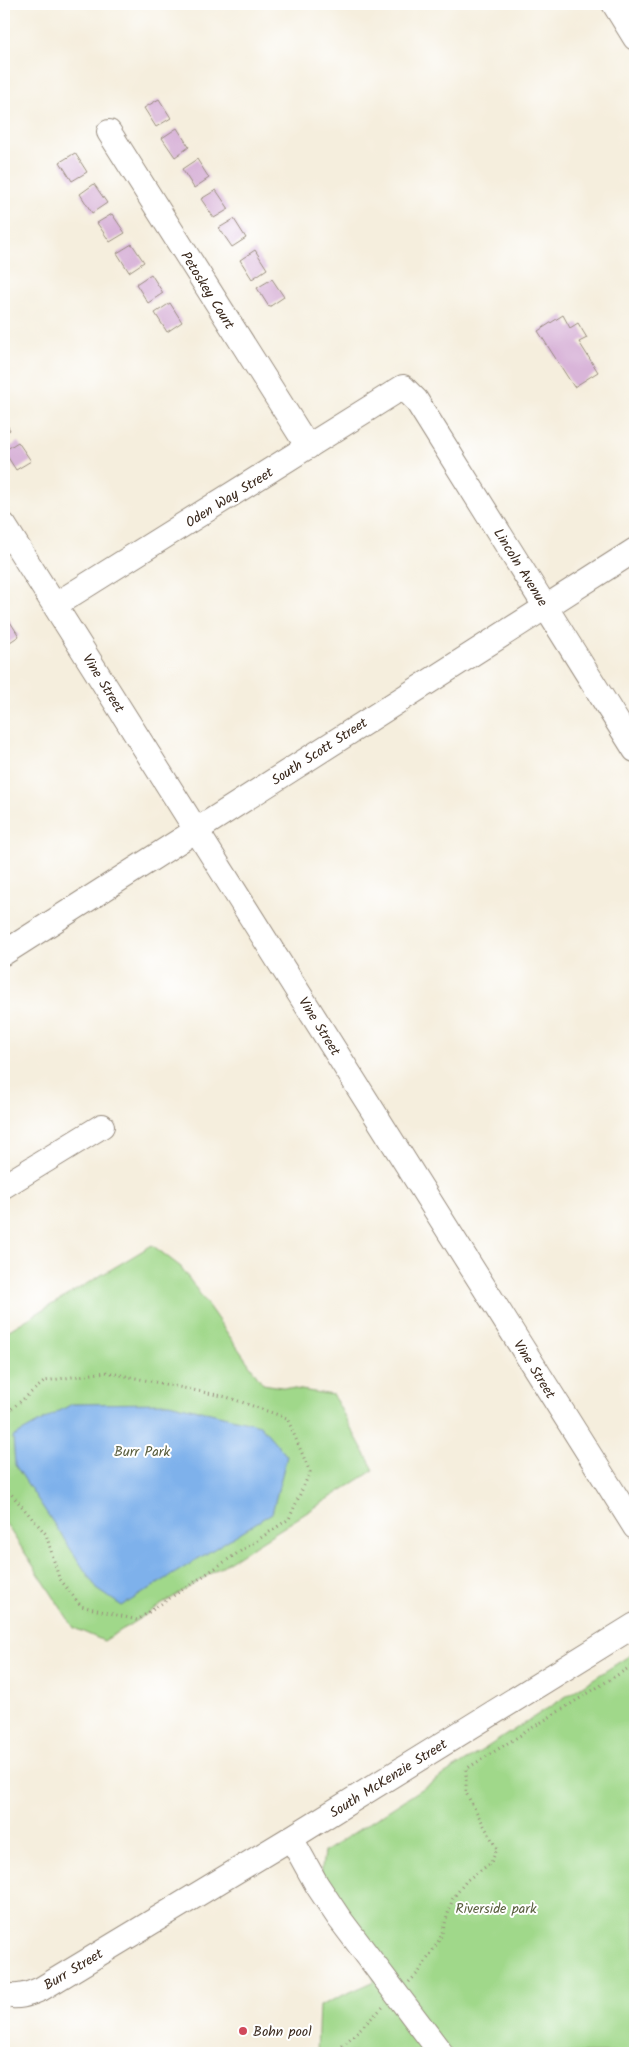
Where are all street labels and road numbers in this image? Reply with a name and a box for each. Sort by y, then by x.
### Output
street label: Petoskey Court [174,247,240,334]
street label: Oden Way Street [181,462,278,534]
street label: Lincoln Avenue [487,524,553,612]
street label: Vine Street [76,650,130,718]
street label: South Scott Street [267,712,373,791]
street label: Vine Street [292,993,346,1061]
street label: Vine Street [507,1336,561,1404]
street label: South McKenzie Street [325,1733,452,1824]
street label: Burr Street [40,1943,108,1996]

